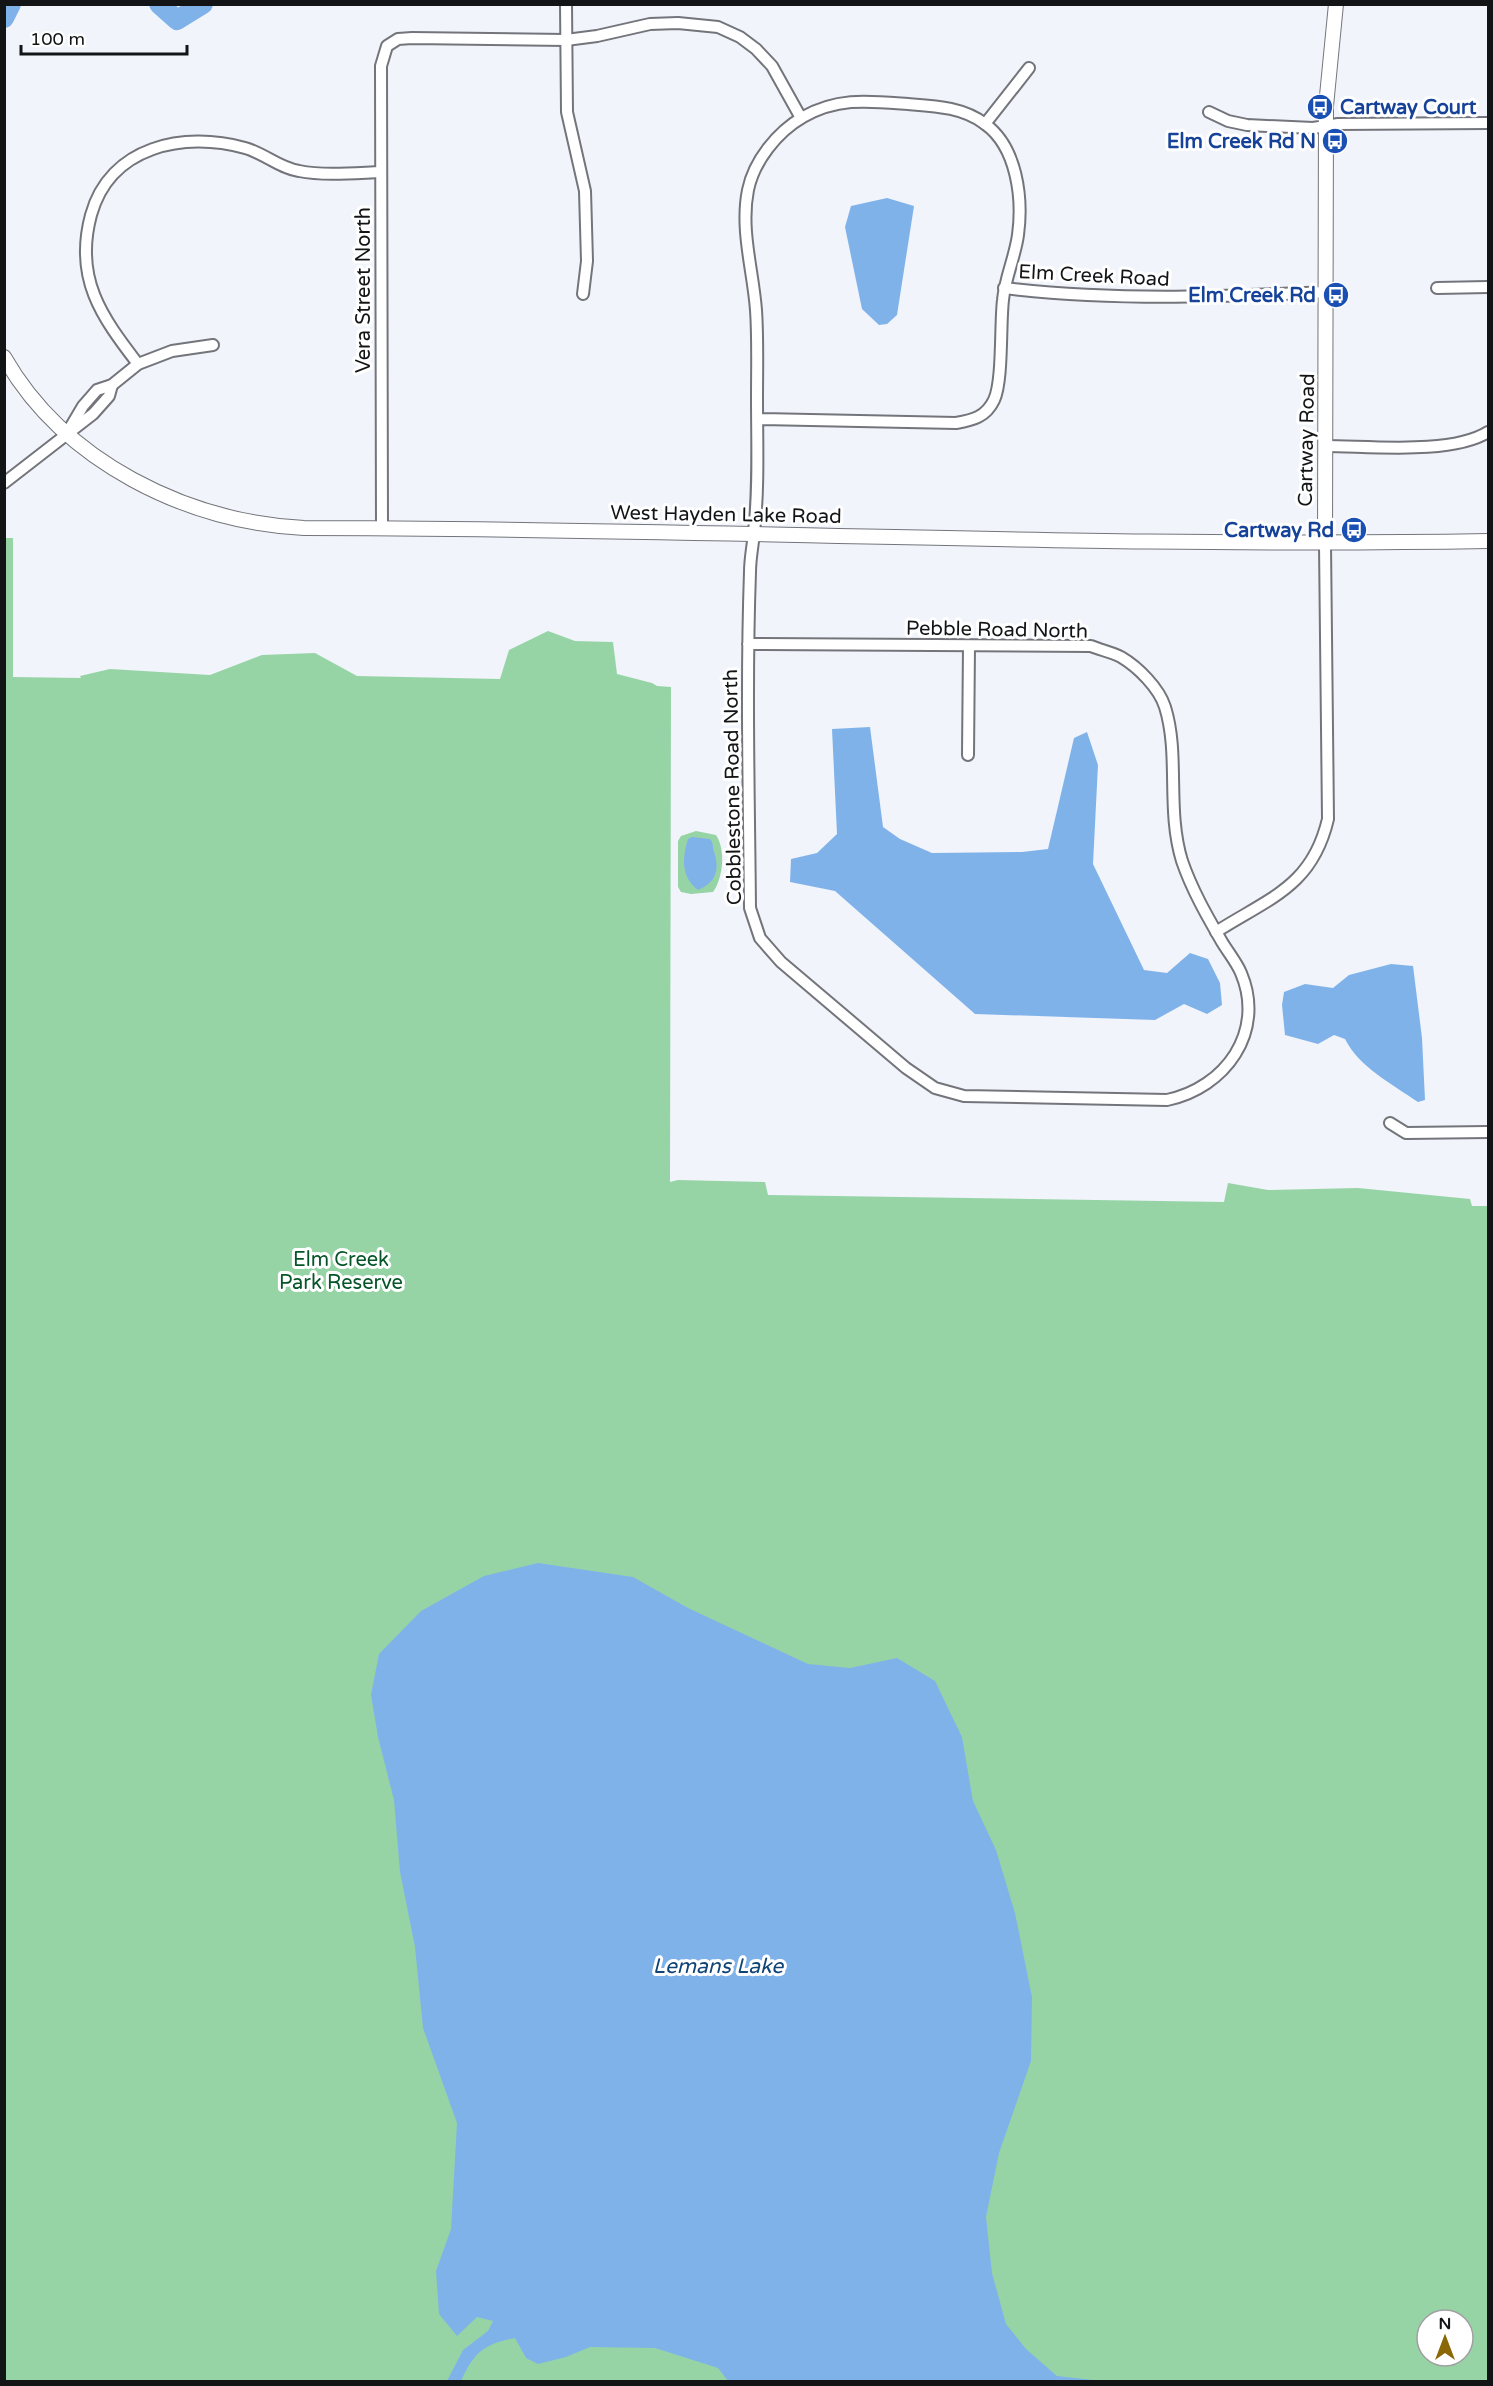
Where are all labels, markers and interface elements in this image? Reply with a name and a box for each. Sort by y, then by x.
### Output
scale bar [21,18,188,56]
text: 100 m [30,28,85,50]
bus stop icon: Cartway Court [1305,92,1335,122]
place label: Cartway Court [1340,96,1477,120]
bus stop icon: Elm Creek Rd N [1320,126,1350,156]
place label: Elm Creek Rd N [1167,130,1316,154]
street label: Vera Street North [352,207,376,373]
street label: Elm Creek Road [1018,260,1170,292]
bus stop icon: Elm Creek Rd [1321,280,1351,310]
place label: Elm Creek Rd [1188,284,1316,308]
street label: Cartway Road [1294,373,1320,507]
street label: West Hayden Lake Road [610,501,842,529]
bus stop icon: Cartway Rd [1339,515,1369,545]
place label: Cartway Rd [1224,519,1334,543]
street label: Pebble Road North [906,616,1088,644]
street label: Cobblestone Road North [719,669,747,905]
park label: Elm Creek Park Reserve [279,1248,403,1295]
water label: Lemans Lake [653,1954,784,1979]
north arrow [1415,2308,1475,2368]
text: N [1439,2314,1451,2334]

